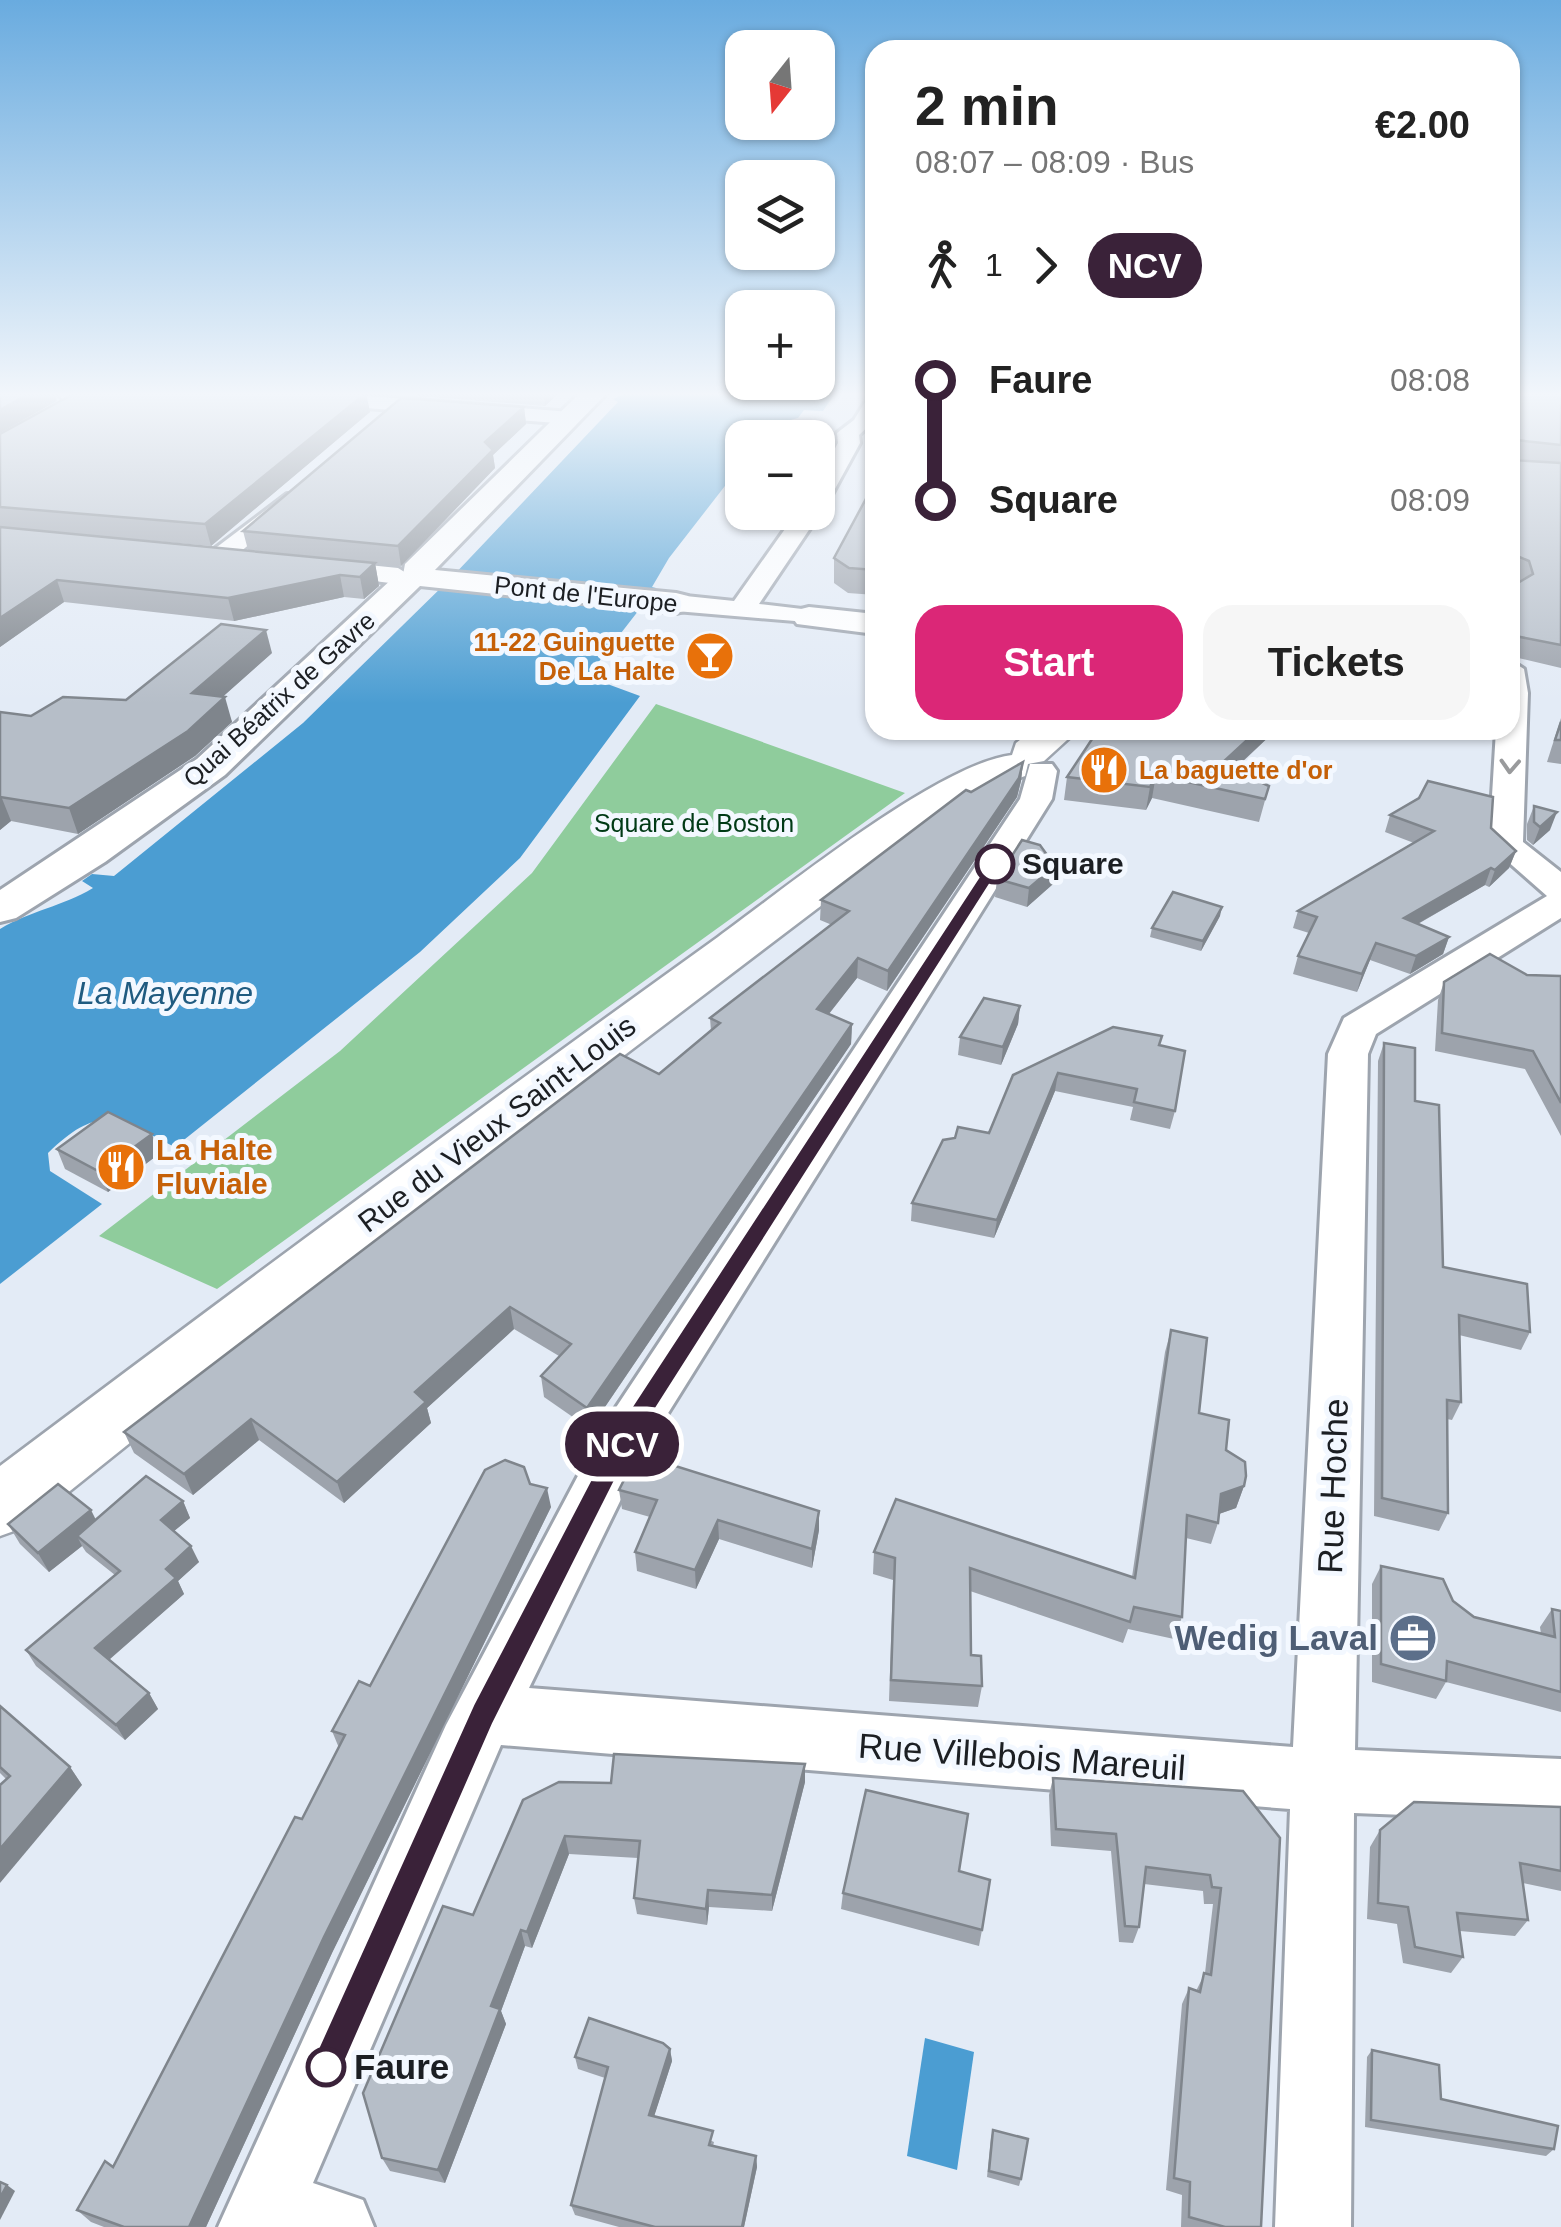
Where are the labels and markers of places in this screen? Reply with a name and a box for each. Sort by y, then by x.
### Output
place label: 11-22 Guinguette De La Halte [474,628,675,685]
bar icon: 11-22 Guinguette De La Halte [684,630,736,682]
restaurant icon: La baguette d'or [1078,744,1130,796]
place label: La baguette d'or [1139,756,1333,784]
marker: Square [976,845,1014,883]
place label: Square [1022,847,1124,880]
place label: La Halte Fluviale [156,1133,273,1200]
restaurant icon: La Halte Fluviale [95,1141,147,1193]
office icon: Wedig Laval [1387,1612,1439,1664]
place label: Wedig Laval [1174,1618,1378,1657]
place label: Faure [354,2047,449,2086]
marker: Faure [307,2048,345,2086]

